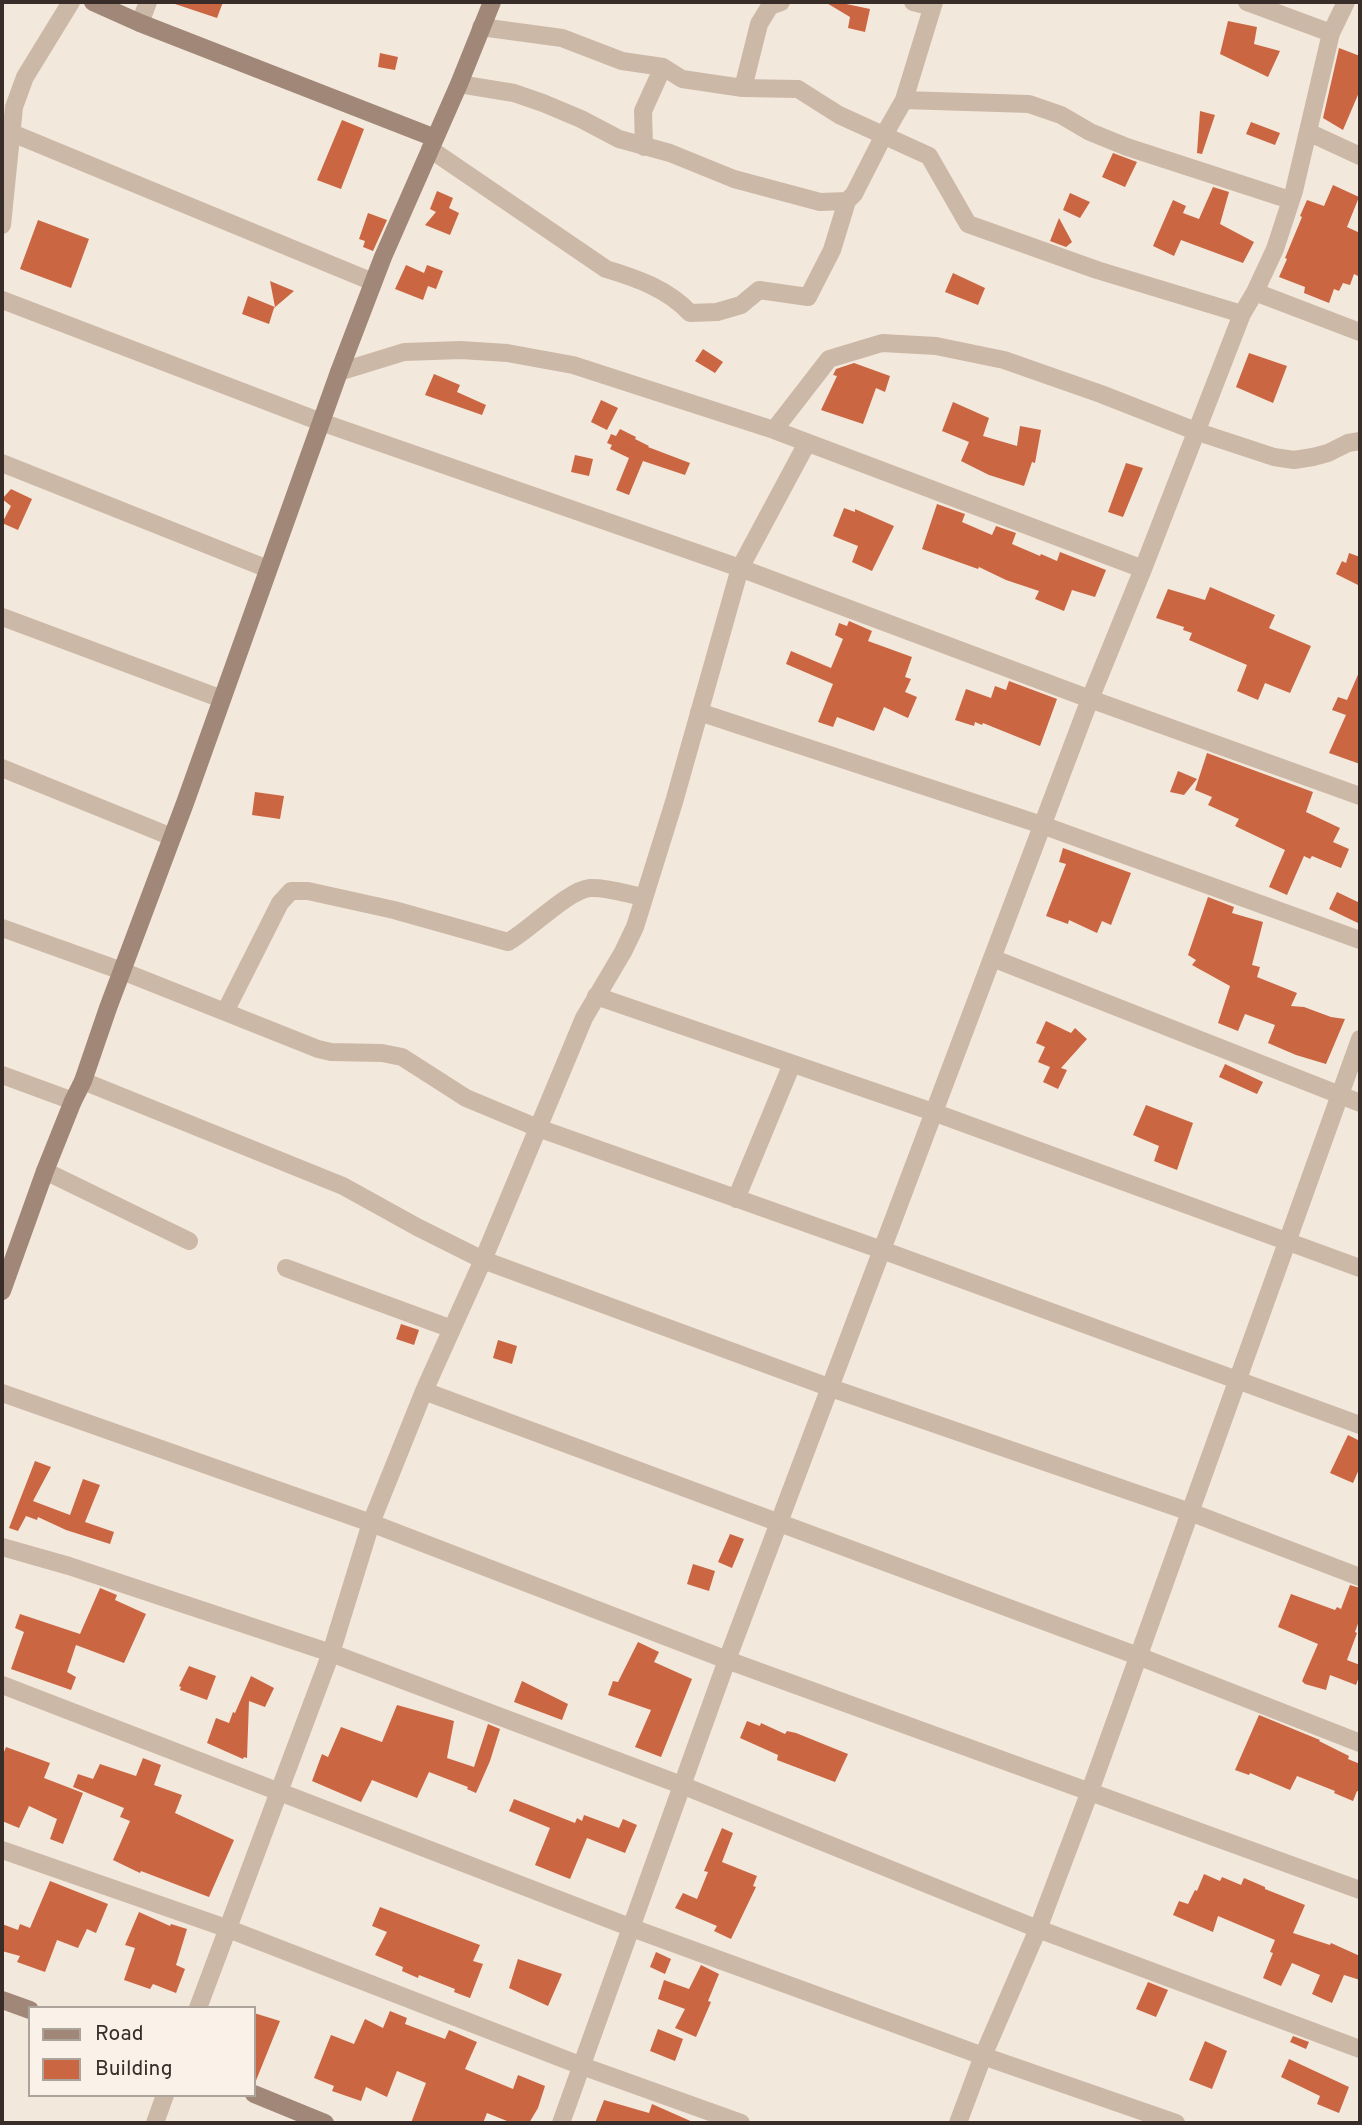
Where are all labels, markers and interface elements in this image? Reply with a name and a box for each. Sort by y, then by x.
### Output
legend [28,2006,256,2097]
text: Road [95,2021,144,2048]
text: Building [95,2056,173,2083]

